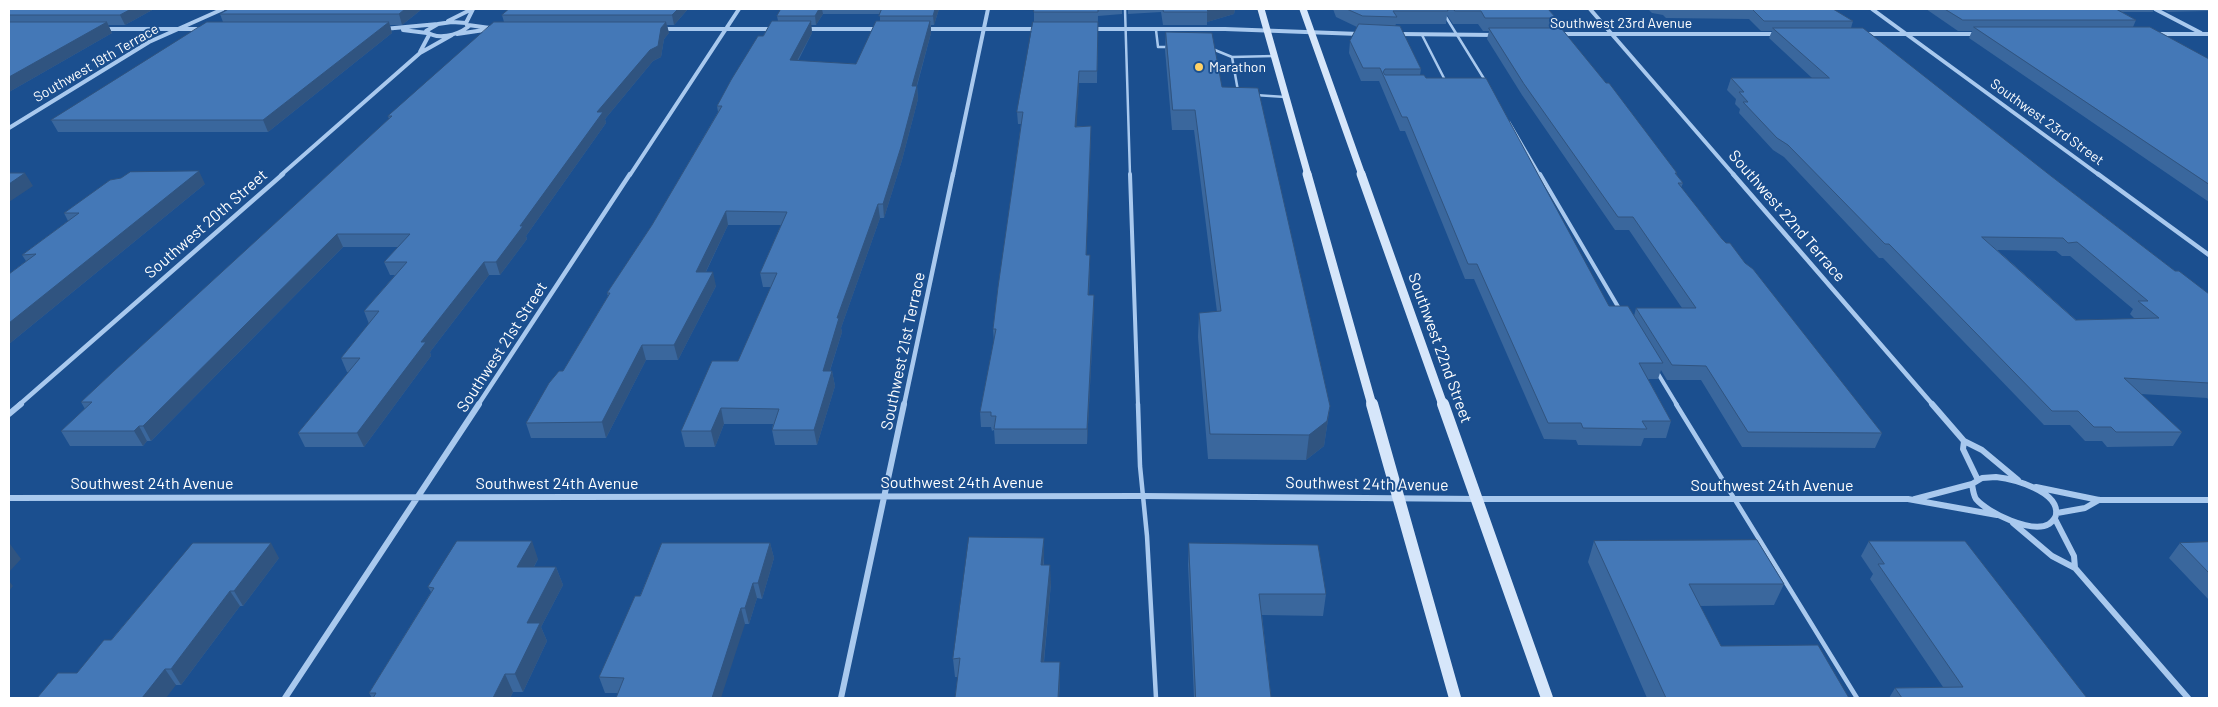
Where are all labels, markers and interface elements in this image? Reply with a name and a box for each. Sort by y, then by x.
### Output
street label: Southwest 23rd Avenue [1550,15,1692,31]
street label: Southwest 19th Terrace [30,20,162,106]
place label: Marathon [1209,59,1266,75]
marker: Marathon [1193,61,1205,73]
street label: Southwest 23rd Street [1987,75,2107,169]
street label: Southwest 22nd Terrace [1725,146,1849,286]
street label: Southwest 20th Street [141,166,271,282]
street label: Southwest 21st Terrace [877,270,929,432]
street label: Southwest 22nd Street [1404,270,1476,426]
street label: Southwest 21st Street [453,278,551,416]
street label: Southwest 24th Avenue [880,473,1044,493]
street label: Southwest 24th Avenue [1285,473,1449,495]
street label: Southwest 24th Avenue [70,474,234,494]
street label: Southwest 24th Avenue [475,474,639,494]
street label: Southwest 24th Avenue [1690,476,1854,496]

